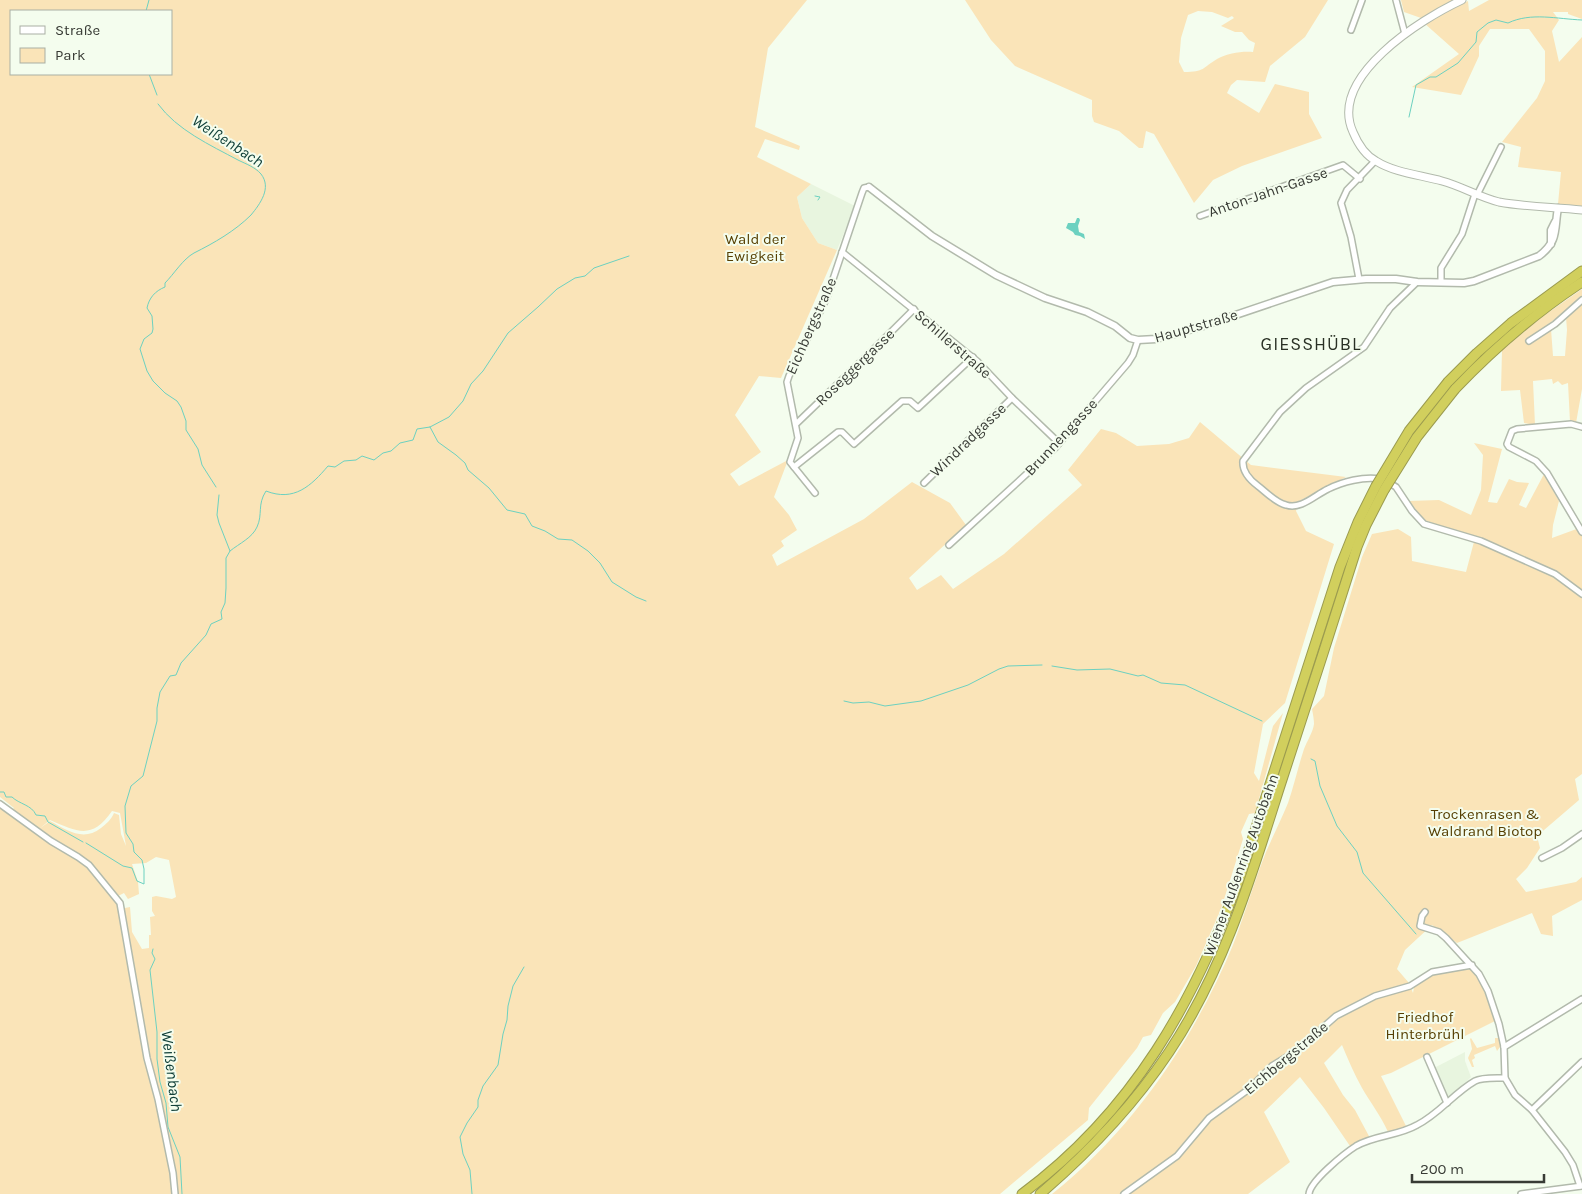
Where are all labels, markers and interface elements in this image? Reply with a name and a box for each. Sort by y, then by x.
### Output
legend [10,10,172,75]
text: Straße [55,21,100,39]
text: Park [55,46,85,64]
water label: Weißenbach [189,111,267,171]
street label: Anton-Jahn-Gasse [1206,163,1330,221]
park label: Wald der Ewigkeit [725,230,785,265]
street label: Eichbergstraße [782,275,840,377]
street label: Schillerstraße [911,306,995,382]
street label: Hauptstraße [1152,306,1240,346]
street label: Roseggergasse [812,325,898,409]
district label: GIESSHÜBL [1261,333,1361,355]
street label: Brunnengasse [1021,395,1101,479]
street label: Windradgasse [926,399,1010,481]
street label: Wiener Außenring Autobahn [1200,771,1282,959]
park label: Trockenrasen & Waldrand Biotop [1428,805,1542,840]
park label: Friedhof Hinterbrühl [1386,1008,1464,1043]
street label: Eichbergstraße [1240,1018,1332,1098]
water label: Weißenbach [158,1029,186,1113]
scale bar [1412,1152,1544,1184]
text: 200 m [1420,1160,1464,1178]

